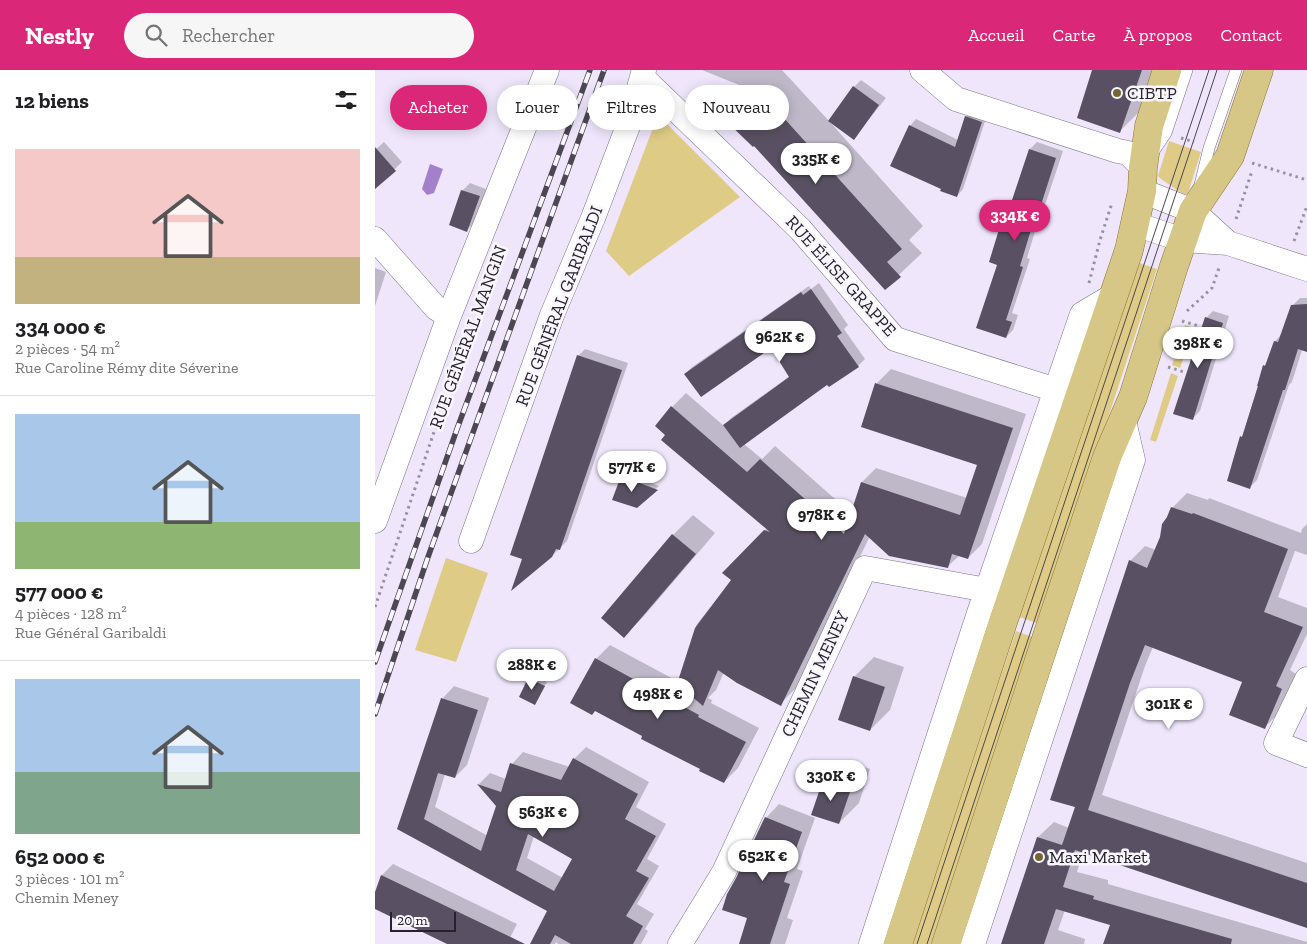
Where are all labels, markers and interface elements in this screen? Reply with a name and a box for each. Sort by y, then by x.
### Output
search box [124,13,474,58]
text: Nestly [25,21,94,50]
icon: search [142,21,170,49]
text: Rechercher [182,24,275,47]
text: Accueil [968,24,1025,46]
text: Carte [1053,24,1096,46]
text: À propos [1124,24,1192,46]
text: Contact [1220,24,1282,46]
place label: CIBTP [1127,82,1177,104]
chip: Acheter [390,85,487,130]
chip: Louer [497,85,578,130]
chip: Filtres [588,85,675,130]
chip: Nouveau [685,85,789,130]
icon: filters [332,86,360,114]
marker: CIBTP [1111,87,1123,99]
text: 12 biens [15,88,89,113]
pin: 335K € [775,142,857,185]
text: 335K € [792,149,840,168]
icon: home [143,181,233,271]
pin: 334K € [974,200,1056,242]
street label: RUE GÉNÉRAL GARIBALDI [511,203,607,409]
text: 334K € [990,206,1040,225]
street label: RUE ÉLISE GRAPPE [781,211,901,341]
street label: RUE GÉNÉRAL MANGIN [425,242,511,432]
text: 334 000 € [15,314,106,339]
pin: 962K € [739,320,821,363]
pin: 398K € [1157,326,1239,369]
text: 962K € [756,327,804,346]
text: 398K € [1174,333,1222,352]
text: 2 pièces · 54 m² [15,339,120,358]
text: Rue Caroline Rémy dite Séverine [15,358,239,377]
icon: home [143,447,233,537]
pin: 577K € [591,450,673,493]
text: 577K € [608,457,656,476]
pin: 978K € [781,498,863,541]
text: 978K € [798,505,846,524]
text: 577 000 € [15,579,103,604]
text: 4 pièces · 128 m² [15,604,127,623]
street label: CHEMIN MENEY [776,608,854,740]
text: Rue Général Garibaldi [15,623,166,642]
pin: 288K € [491,648,573,691]
text: 288K € [507,655,557,674]
pin: 498K € [617,678,699,720]
text: 498K € [633,684,683,703]
pin: 301K € [1128,688,1210,730]
text: 301K € [1145,694,1193,713]
icon: home [143,712,233,802]
pin: 330K € [790,760,872,802]
text: 330K € [806,766,856,785]
pin: 563K € [502,796,584,838]
text: 563K € [519,802,567,821]
pin: 652K € [722,840,804,882]
text: 652 000 € [15,844,105,869]
text: 652K € [739,846,787,865]
place label: Maxi Market [1049,846,1148,868]
marker: Maxi Market [1033,851,1045,863]
text: 3 pièces · 101 m² [15,869,124,888]
text: Chemin Meney [15,888,119,907]
scale bar [390,909,456,932]
text: 20 m [397,912,428,929]

